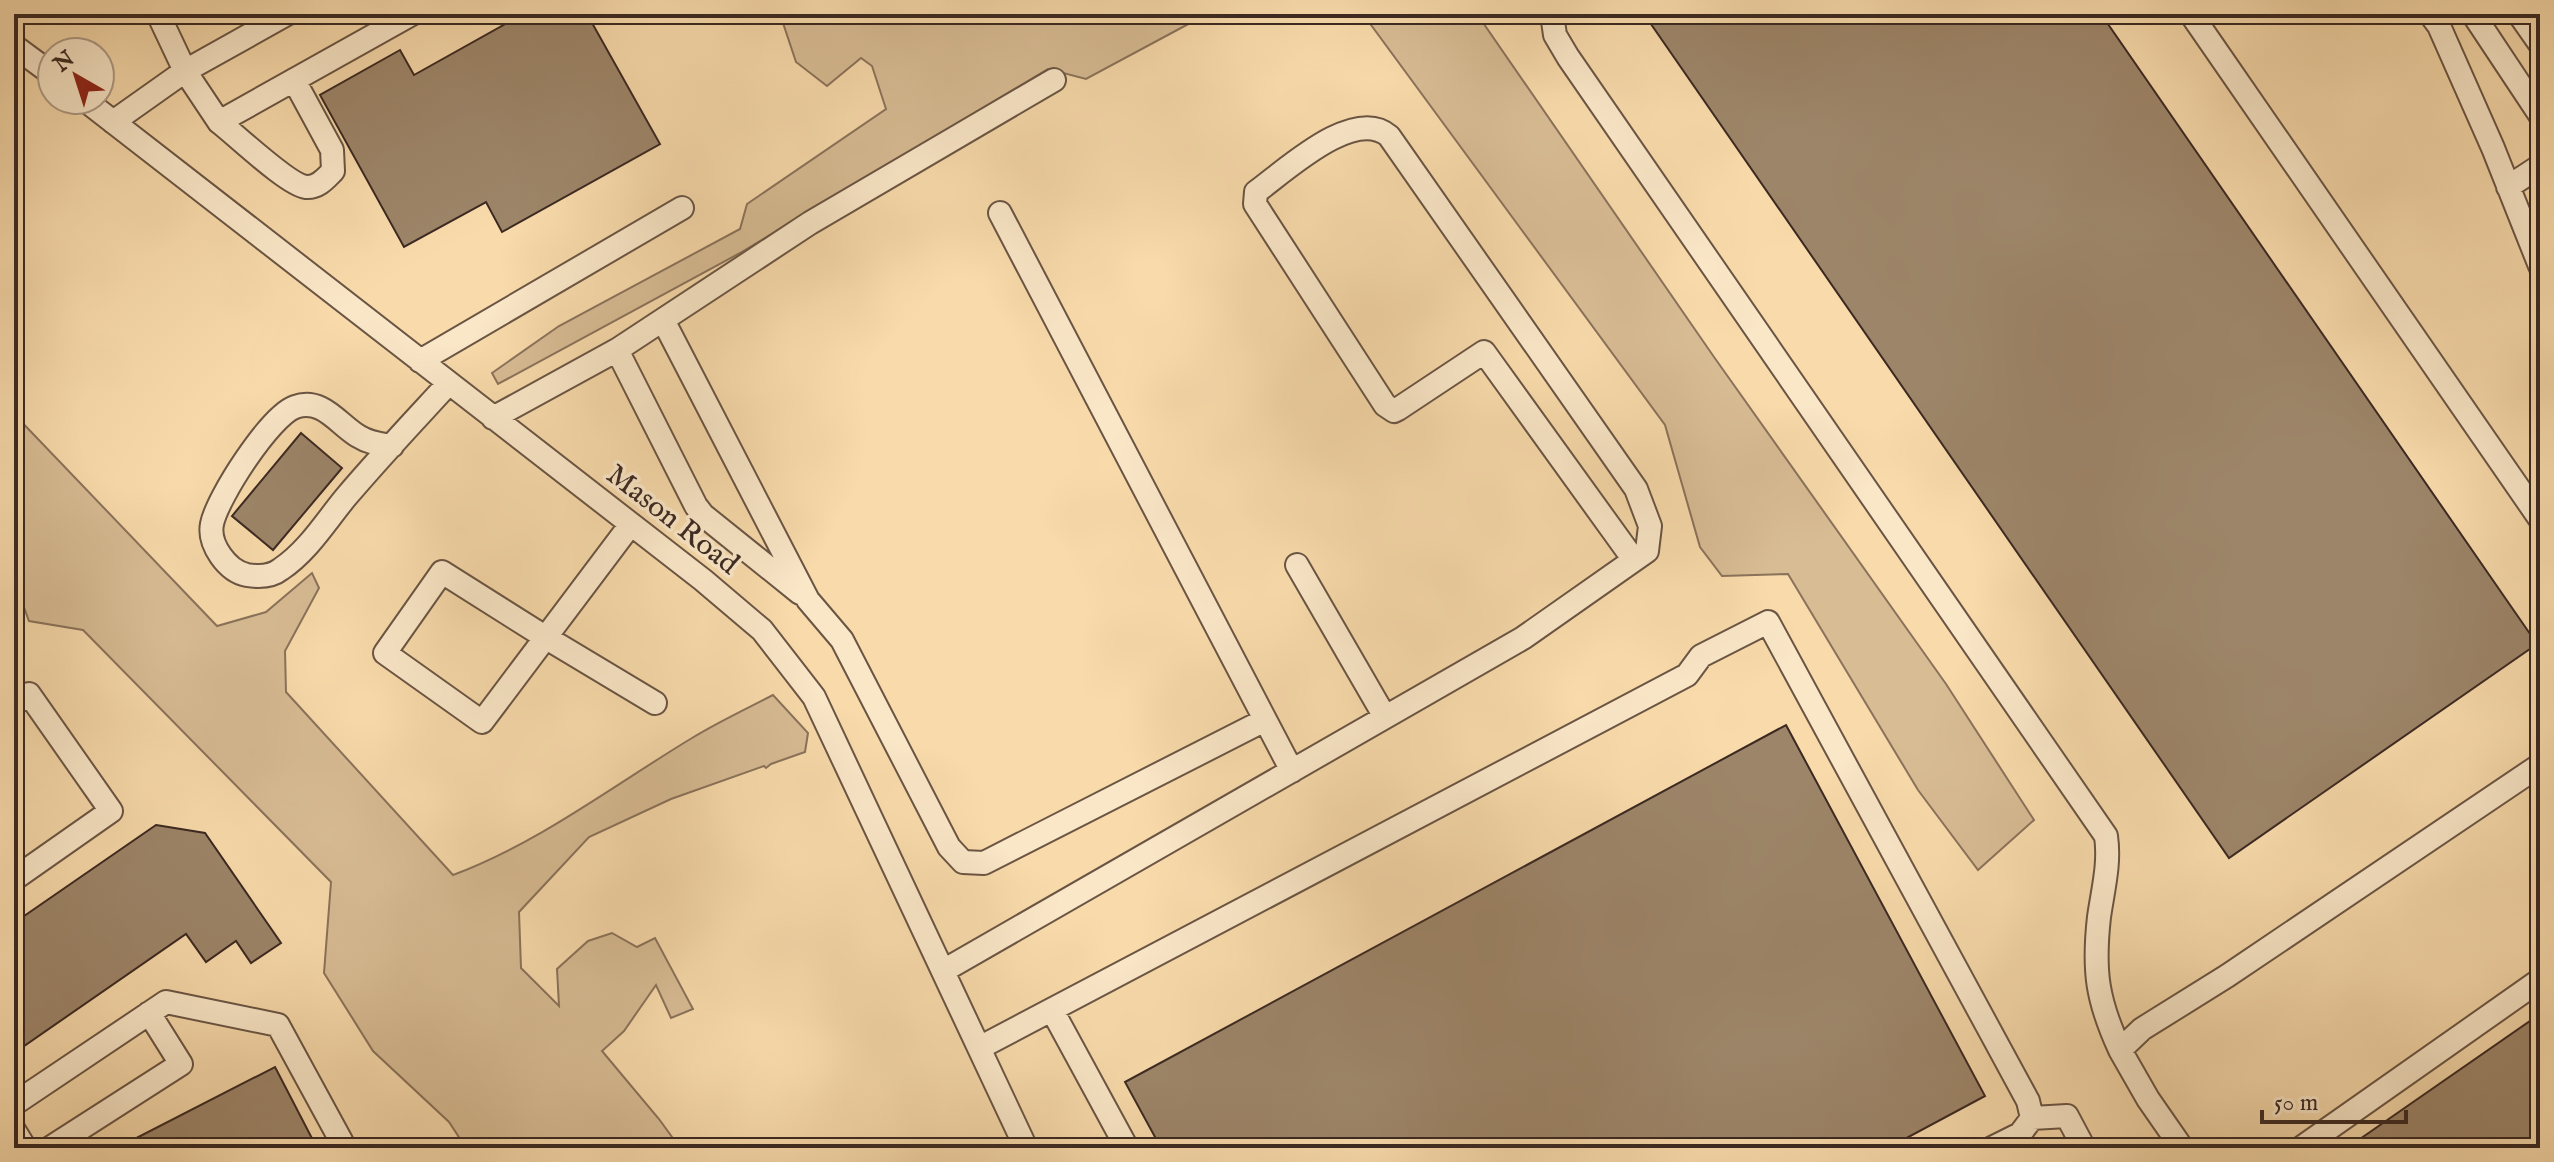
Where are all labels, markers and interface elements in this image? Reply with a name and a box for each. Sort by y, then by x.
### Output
north arrow [36,36,116,116]
text: N [48,45,81,80]
street label: Mason Road [598,456,747,584]
scale bar [2262,1074,2406,1124]
text: 50 m [2274,1088,2318,1119]

